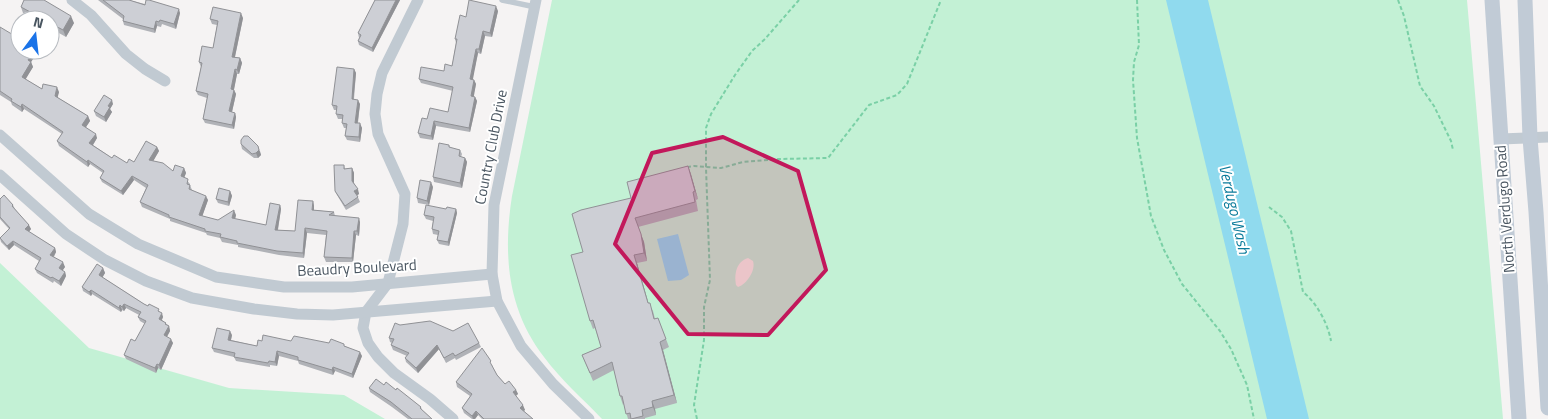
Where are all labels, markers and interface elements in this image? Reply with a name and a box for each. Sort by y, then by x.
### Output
north arrow [10,10,60,60]
text: N [31,11,46,33]
street label: Country Club Drive [468,88,513,206]
street label: North Verdugo Road [1489,144,1520,274]
water label: Verdugo Wash [1213,162,1257,257]
street label: Beaudry Boulevard [297,253,417,282]

